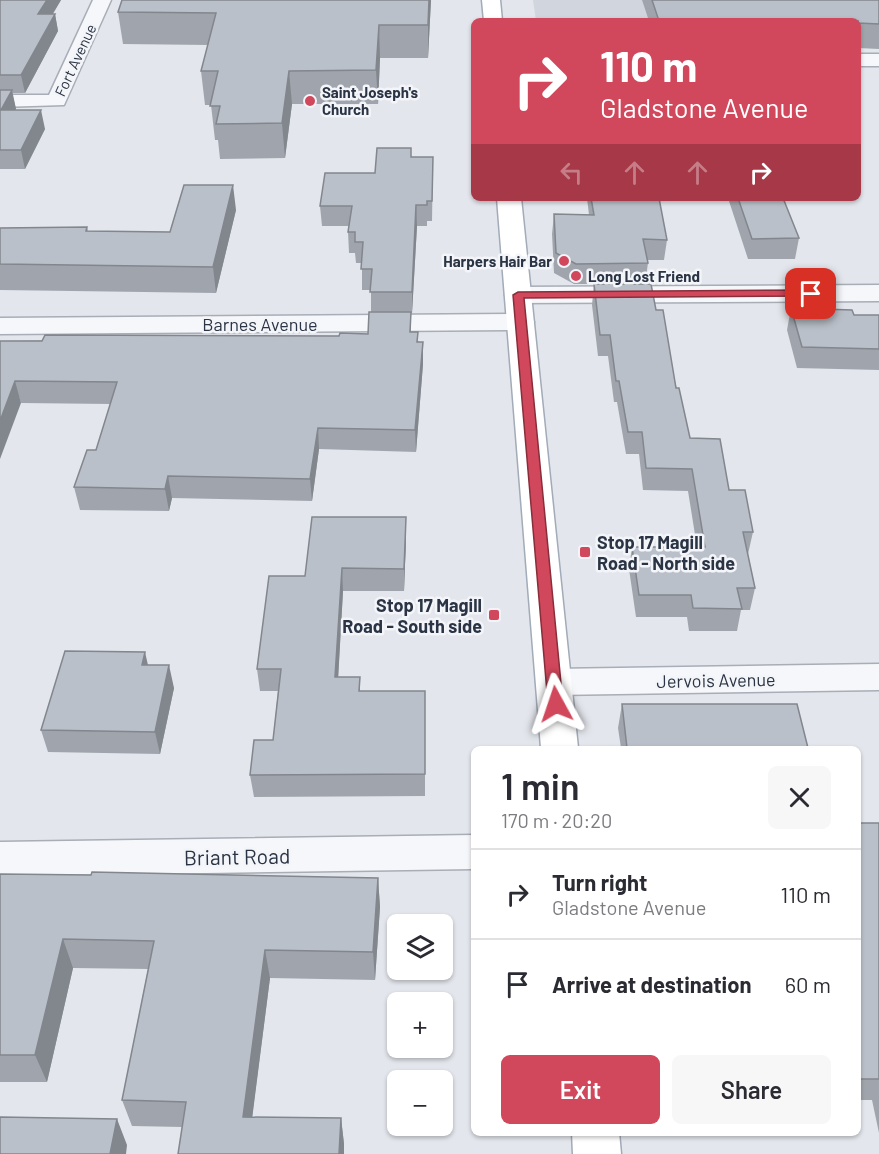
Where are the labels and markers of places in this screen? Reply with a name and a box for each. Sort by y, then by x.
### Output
place label: Saint Joseph's Church [322,83,419,118]
marker: Saint Joseph's Church [303,94,317,108]
place label: Harpers Hair Bar [443,252,552,270]
marker: Harpers Hair Bar [557,254,571,268]
place label: Long Lost Friend [588,267,700,285]
pin [785,268,836,319]
marker: Long Lost Friend [569,269,583,283]
place label: Stop 17 Magill Road - North side [597,531,735,574]
marker: Stop 17 Magill Road - North side [578,545,592,559]
place label: Stop 17 Magill Road - South side [342,594,482,637]
marker: Stop 17 Magill Road - South side [487,608,501,622]

